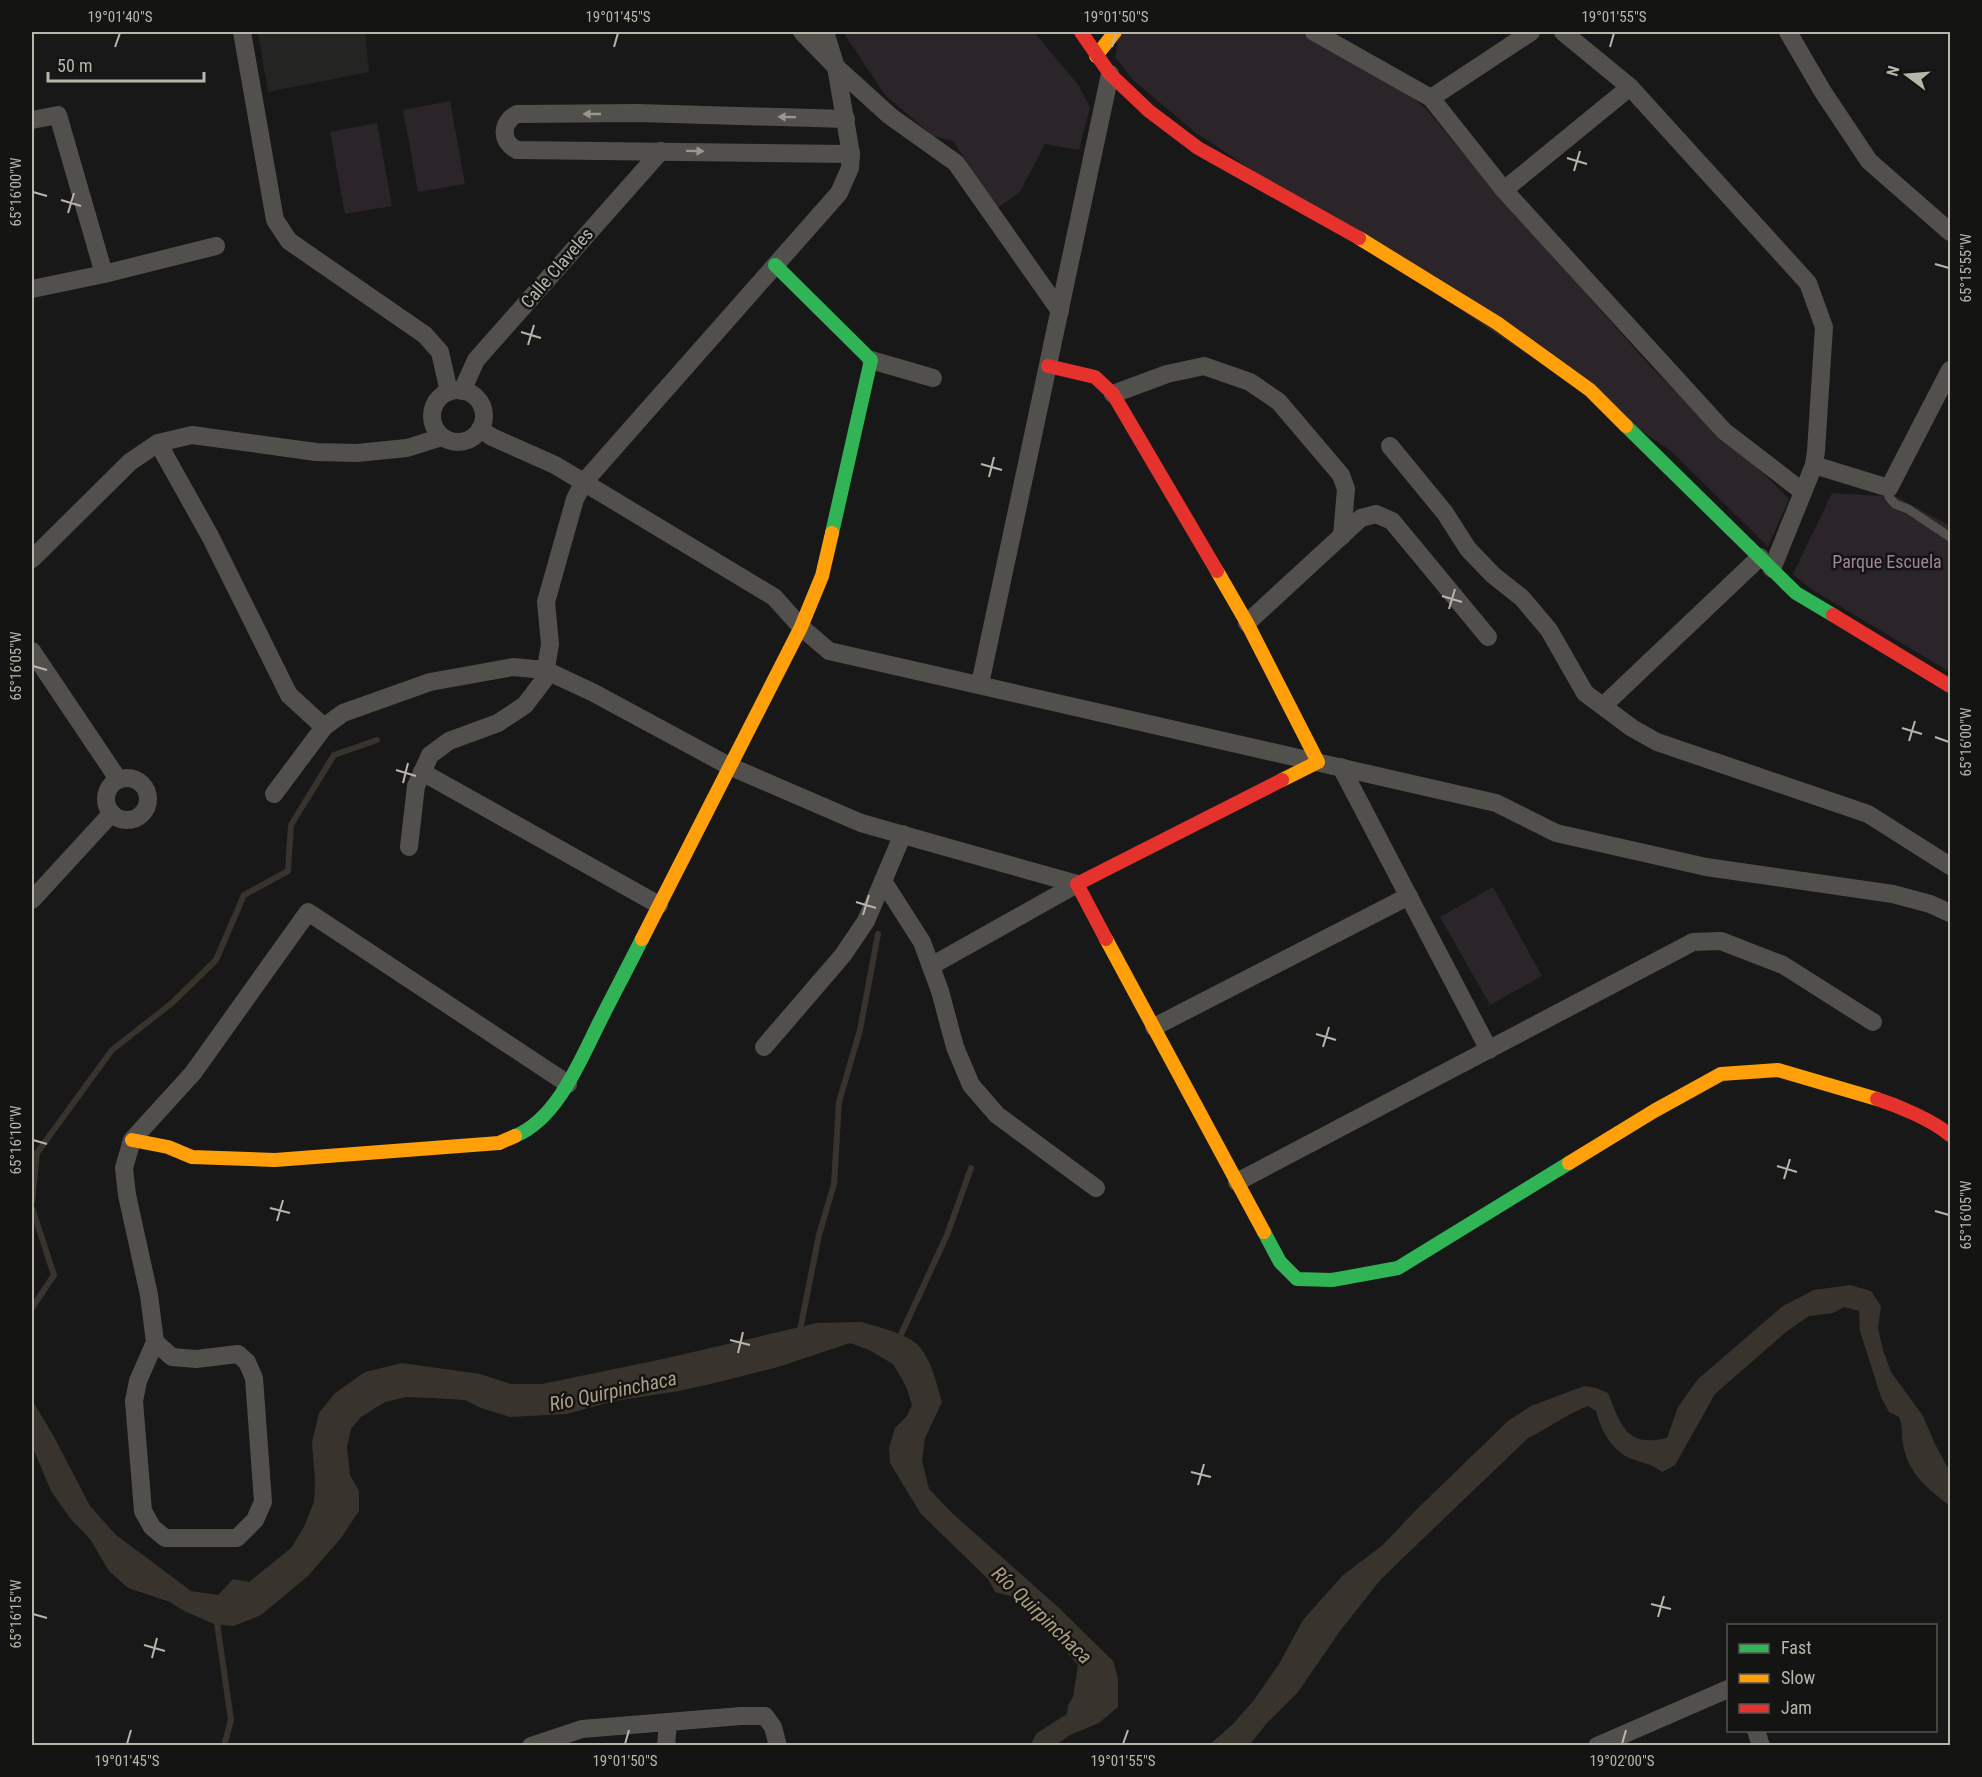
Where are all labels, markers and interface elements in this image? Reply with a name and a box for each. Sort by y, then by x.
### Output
text: 19°01'40"S [87,8,153,26]
text: 19°01'45"S [585,8,651,26]
text: 19°01'50"S [1083,8,1149,26]
text: 19°01'55"S [1581,8,1647,26]
scale bar [48,45,204,83]
north arrow [1877,45,1937,105]
text: 50 m [57,55,92,76]
text: N [1883,64,1904,78]
one-way arrow [583,109,602,118]
one-way arrow [778,112,797,122]
one-way arrow [685,146,704,156]
text: 65°16'00"W [7,157,25,226]
street label: Calle Claveles [516,223,597,312]
text: 65°15'55"W [1957,233,1975,302]
park label: Parque Escuela [1832,551,1942,572]
text: 65°16'05"W [7,631,25,700]
text: 65°16'00"W [1957,707,1975,776]
text: 65°16'10"W [7,1105,25,1174]
text: 65°16'05"W [1957,1180,1975,1249]
water label: Río Quirpinchaca [547,1366,679,1416]
water label: Río Quirpinchaca [987,1561,1097,1669]
text: 65°16'15"W [7,1579,25,1648]
legend [1727,1624,1937,1732]
text: Fast [1781,1637,1812,1658]
text: Slow [1781,1667,1816,1688]
text: Jam [1781,1697,1812,1718]
text: 19°01'45"S [94,1752,160,1770]
text: 19°01'50"S [592,1752,658,1770]
text: 19°01'55"S [1090,1752,1156,1770]
text: 19°02'00"S [1589,1752,1655,1770]

